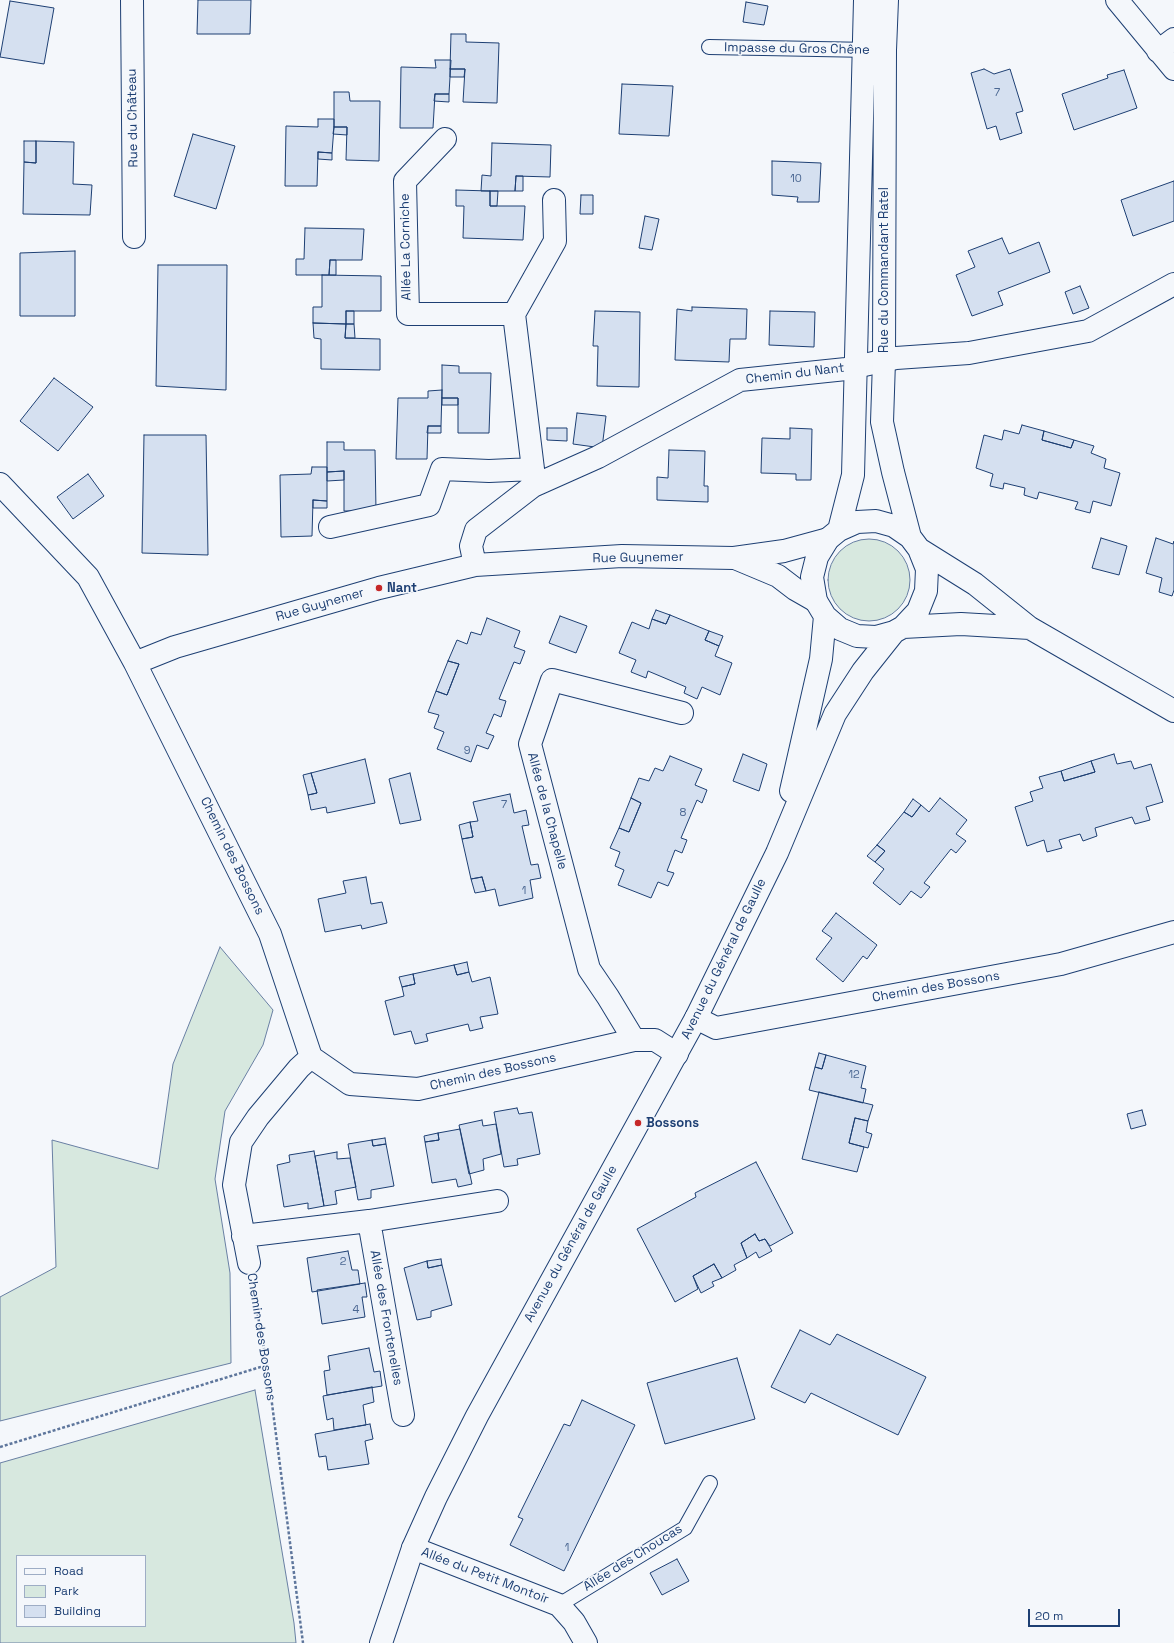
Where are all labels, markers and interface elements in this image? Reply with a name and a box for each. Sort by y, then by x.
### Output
street label: Impasse du Gros Chêne [724,40,870,58]
street label: Rue du Château [124,68,142,168]
house number: 7 [994,86,1000,100]
house number: 10 [790,172,802,186]
street label: Rue du Commandant Ratel [876,187,892,353]
street label: Allée La Corniche [397,193,415,301]
street label: Chemin du Nant [745,360,845,388]
street label: Rue Guynemer [592,549,684,567]
place label: Nant [387,580,417,596]
marker: Nant [374,583,384,593]
street label: Rue Guynemer [274,585,366,625]
house number: 9 [464,744,470,758]
street label: Allée de la Chapelle [524,751,570,871]
street label: Chemin des Bossons [197,795,267,917]
house number: 7 [501,798,507,812]
house number: 8 [680,806,686,820]
street label: Avenue du Général de Gaulle [678,876,770,1042]
house number: 1 [522,884,526,898]
street label: Chemin des Bossons [871,968,1001,1006]
street label: Chemin des Bossons [428,1050,558,1094]
house number: 12 [848,1068,860,1082]
place label: Bossons [646,1115,699,1131]
marker: Bossons [633,1118,643,1128]
street label: Avenue du Général de Gaulle [521,1163,621,1325]
street label: Allée des Frontenelles [366,1249,406,1387]
house number: 2 [340,1255,346,1269]
street label: Chemin des Bossons [243,1272,279,1402]
house number: 4 [353,1303,359,1317]
street label: Allée des Choucas [581,1521,685,1595]
house number: 1 [565,1541,569,1555]
street label: Allée du Petit Montoir [419,1544,551,1608]
legend [16,1555,146,1627]
text: Road [54,1563,83,1579]
text: Park [54,1583,79,1599]
scale bar [1030,1601,1122,1627]
text: Building [54,1603,101,1619]
text: 20 m [1035,1608,1063,1624]

